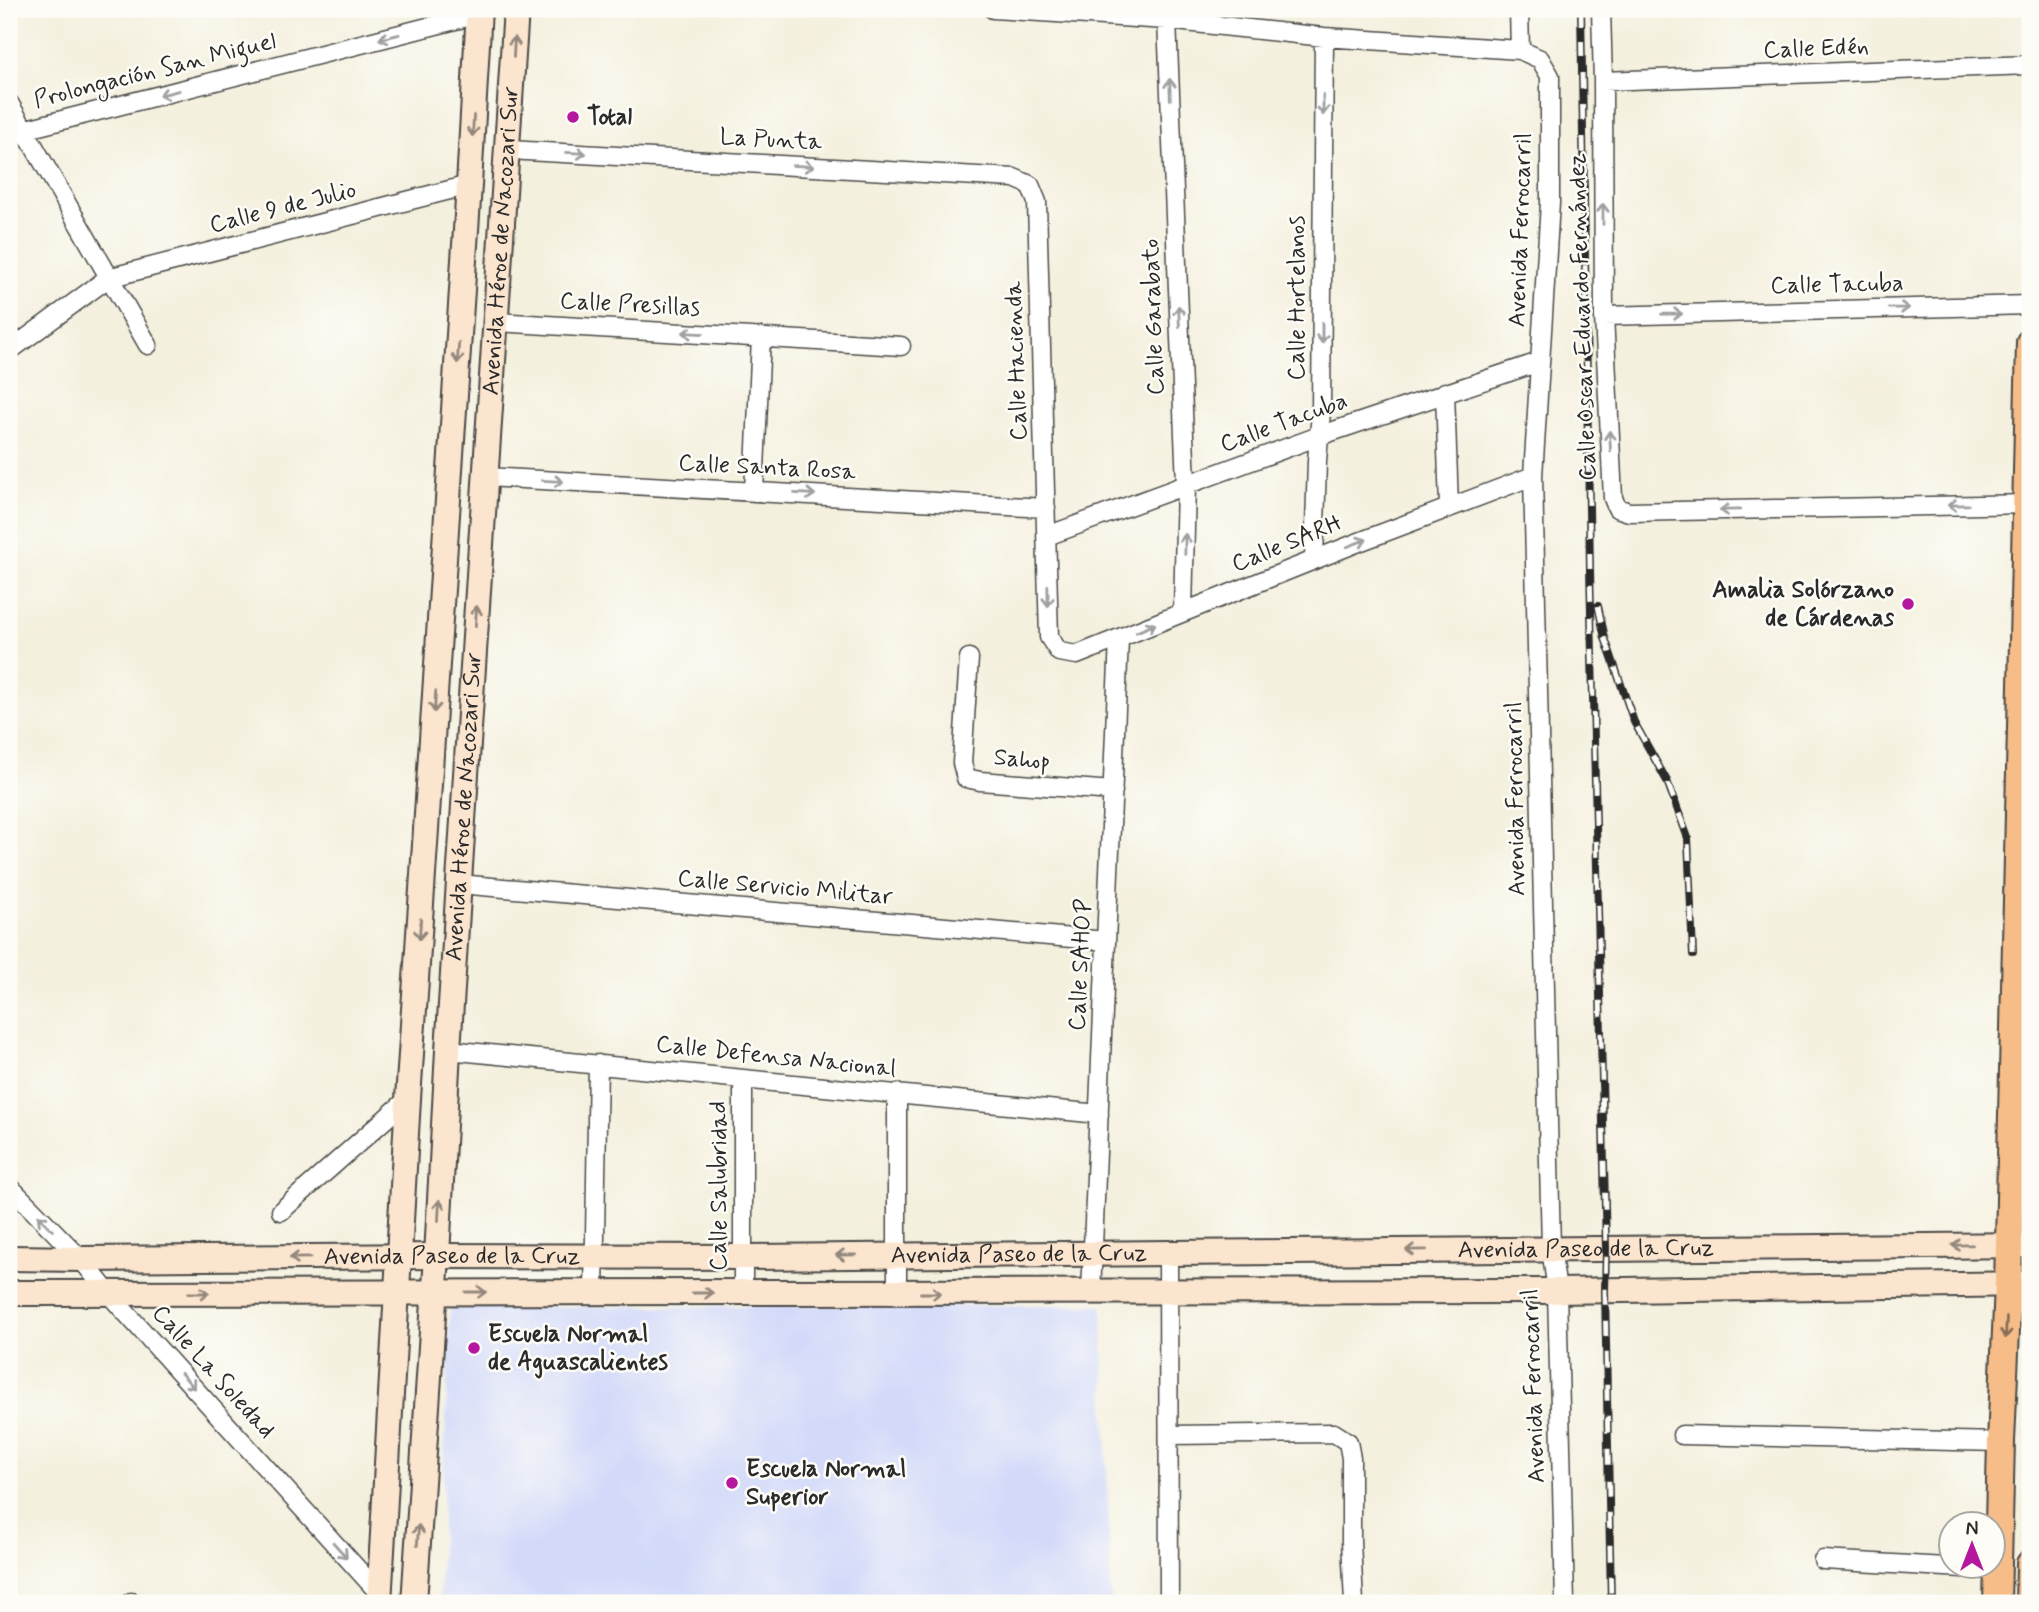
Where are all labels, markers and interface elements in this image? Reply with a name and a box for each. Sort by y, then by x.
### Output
street label: Prolongación San Miguel [31,26,280,119]
one-way arrow [378,31,401,44]
street label: Calle Edén [1763,32,1869,66]
one-way arrow [508,36,521,59]
one-way arrow [1163,78,1176,101]
street label: Avenida Héroe de Nacozari Sur [475,85,526,396]
one-way arrow [158,87,181,100]
one-way arrow [1317,94,1330,117]
place label: Total [587,102,632,133]
marker: Total [565,109,581,125]
one-way arrow [466,114,479,137]
street label: La Punta [719,122,823,158]
street label: Avenida Ferrocarril [1502,132,1540,328]
one-way arrow [564,147,587,160]
street label: Calle Oscar Eduardo Fernández [1562,152,1604,482]
one-way arrow [791,160,814,173]
street label: Calle 9 de Julio [206,175,360,241]
one-way arrow [1596,202,1610,225]
street label: Calle Hortelanos [1282,215,1313,381]
street label: Calle Garabato [1136,238,1172,396]
street label: Calle Tacuba [1770,268,1904,302]
street label: Calle Hacienda [999,280,1035,441]
street label: Calle Presillas [559,286,701,324]
one-way arrow [1888,301,1911,315]
one-way arrow [1172,305,1185,328]
one-way arrow [1660,307,1683,320]
one-way arrow [1315,321,1329,344]
one-way arrow [682,326,705,339]
one-way arrow [452,341,465,364]
street label: Calle Tacuba [1216,386,1352,460]
one-way arrow [1603,430,1616,453]
street label: Calle Santa Rosa [678,448,857,488]
one-way arrow [541,475,564,488]
one-way arrow [793,488,816,501]
one-way arrow [1946,498,1969,512]
one-way arrow [1719,503,1742,517]
street label: Calle SARH [1227,508,1347,580]
one-way arrow [1178,532,1191,555]
one-way arrow [1346,535,1367,548]
place label: Amalia Solórzano de Cárdenas [1712,575,1894,634]
one-way arrow [1041,584,1055,607]
marker: Amalia Solórzano de Cárdenas [1900,596,1916,612]
one-way arrow [470,606,483,628]
one-way arrow [1135,620,1156,633]
street label: Avenida Héroe de Nacozari Sur [438,651,489,962]
one-way arrow [428,690,441,713]
street label: Avenida Ferrocarril [1499,702,1533,896]
street label: Sahop [993,742,1051,778]
street label: Calle Servicio Militar [676,863,894,913]
street label: Calle SAHOP [1062,898,1100,1032]
one-way arrow [413,917,426,940]
street label: Calle Defensa Nacional [654,1029,898,1085]
street label: Calle Salubridad [704,1101,735,1271]
one-way arrow [433,1199,446,1222]
one-way arrow [37,1214,54,1231]
street label: Avenida Paseo de la Cruz [1458,1232,1714,1266]
street label: Avenida Paseo de la Cruz [891,1238,1147,1271]
one-way arrow [1951,1239,1974,1252]
street label: Avenida Paseo de la Cruz [324,1240,580,1272]
one-way arrow [1405,1243,1428,1256]
one-way arrow [834,1249,857,1262]
one-way arrow [288,1251,311,1264]
one-way arrow [464,1285,487,1299]
one-way arrow [188,1286,211,1300]
one-way arrow [692,1286,715,1300]
one-way arrow [919,1286,942,1300]
street label: Avenida Ferrocarril [1515,1288,1553,1484]
street label: Calle La Soledad [145,1298,281,1446]
one-way arrow [2000,1316,2013,1339]
place label: Escuela Normal de Aguascalientes [488,1319,669,1379]
marker: Escuela Normal de Aguascalientes [466,1340,482,1356]
one-way arrow [180,1372,196,1390]
place label: Escuela Normal Superior [746,1454,906,1513]
marker: Escuela Normal Superior [724,1475,740,1491]
north arrow [1938,1510,2008,1580]
text: N [1966,1517,1978,1542]
one-way arrow [412,1524,425,1547]
one-way arrow [332,1541,348,1559]

